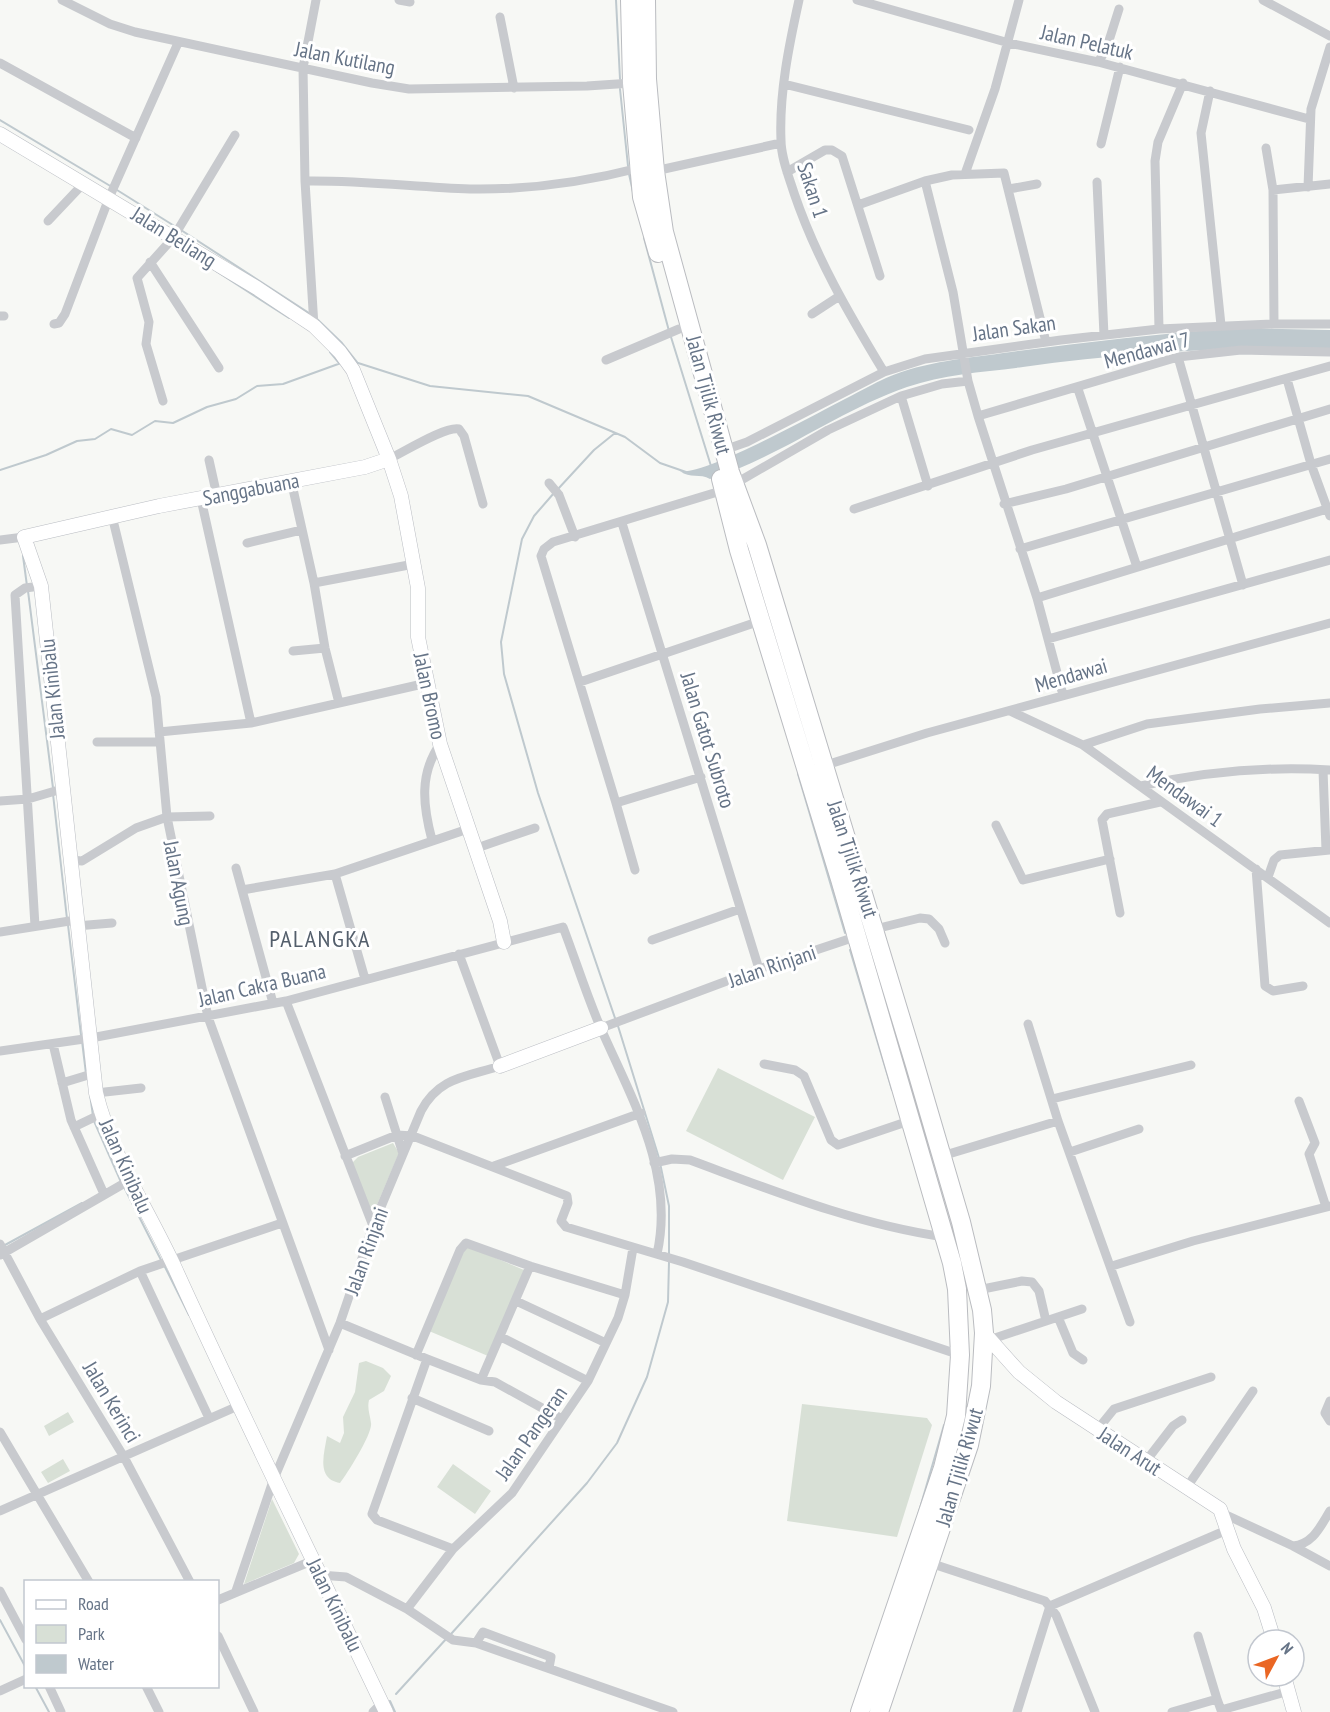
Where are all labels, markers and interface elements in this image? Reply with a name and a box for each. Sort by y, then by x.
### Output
street label: Jalan Pelatuk [1037,18,1136,66]
street label: Jalan Kutilang [292,35,397,81]
street label: Sakan 1 [791,159,835,221]
street label: Jalan Beliang [126,200,221,274]
street label: Jalan Sakan [970,309,1057,347]
street label: Mendawai 7 [1101,326,1193,374]
street label: Jalan Tjilik Riwut [680,332,738,458]
street label: Sanggabuana [201,466,301,512]
street label: Jalan Kinibalu [33,638,71,741]
street label: Jalan Bromo [407,649,452,742]
street label: Mendawai [1032,652,1110,698]
street label: Jalan Gatot Subroto [674,668,741,811]
street label: Mendawai 1 [1141,759,1229,833]
street label: Jalan Tjilik Riwut [821,796,885,921]
street label: Jalan Agung [157,837,200,928]
district label: PALANGKA [269,923,371,954]
street label: Jalan Rinjani [724,938,819,994]
street label: Jalan Cakra Buana [195,957,328,1013]
street label: Jalan Kinibalu [93,1114,159,1217]
street label: Jalan Rinjani [337,1204,394,1299]
street label: Jalan Kerinci [77,1356,147,1448]
street label: Jalan Pangeran [488,1381,573,1486]
street label: Jalan Tjilik Riwut [929,1405,989,1530]
street label: Jalan Arut [1092,1420,1167,1482]
street label: Jalan Kinibalu [300,1553,369,1656]
legend [24,1580,219,1688]
text: Road [78,1592,109,1615]
text: Park [78,1622,105,1645]
north arrow [1246,1628,1306,1688]
text: N [1277,1638,1298,1658]
text: Water [78,1652,114,1675]

